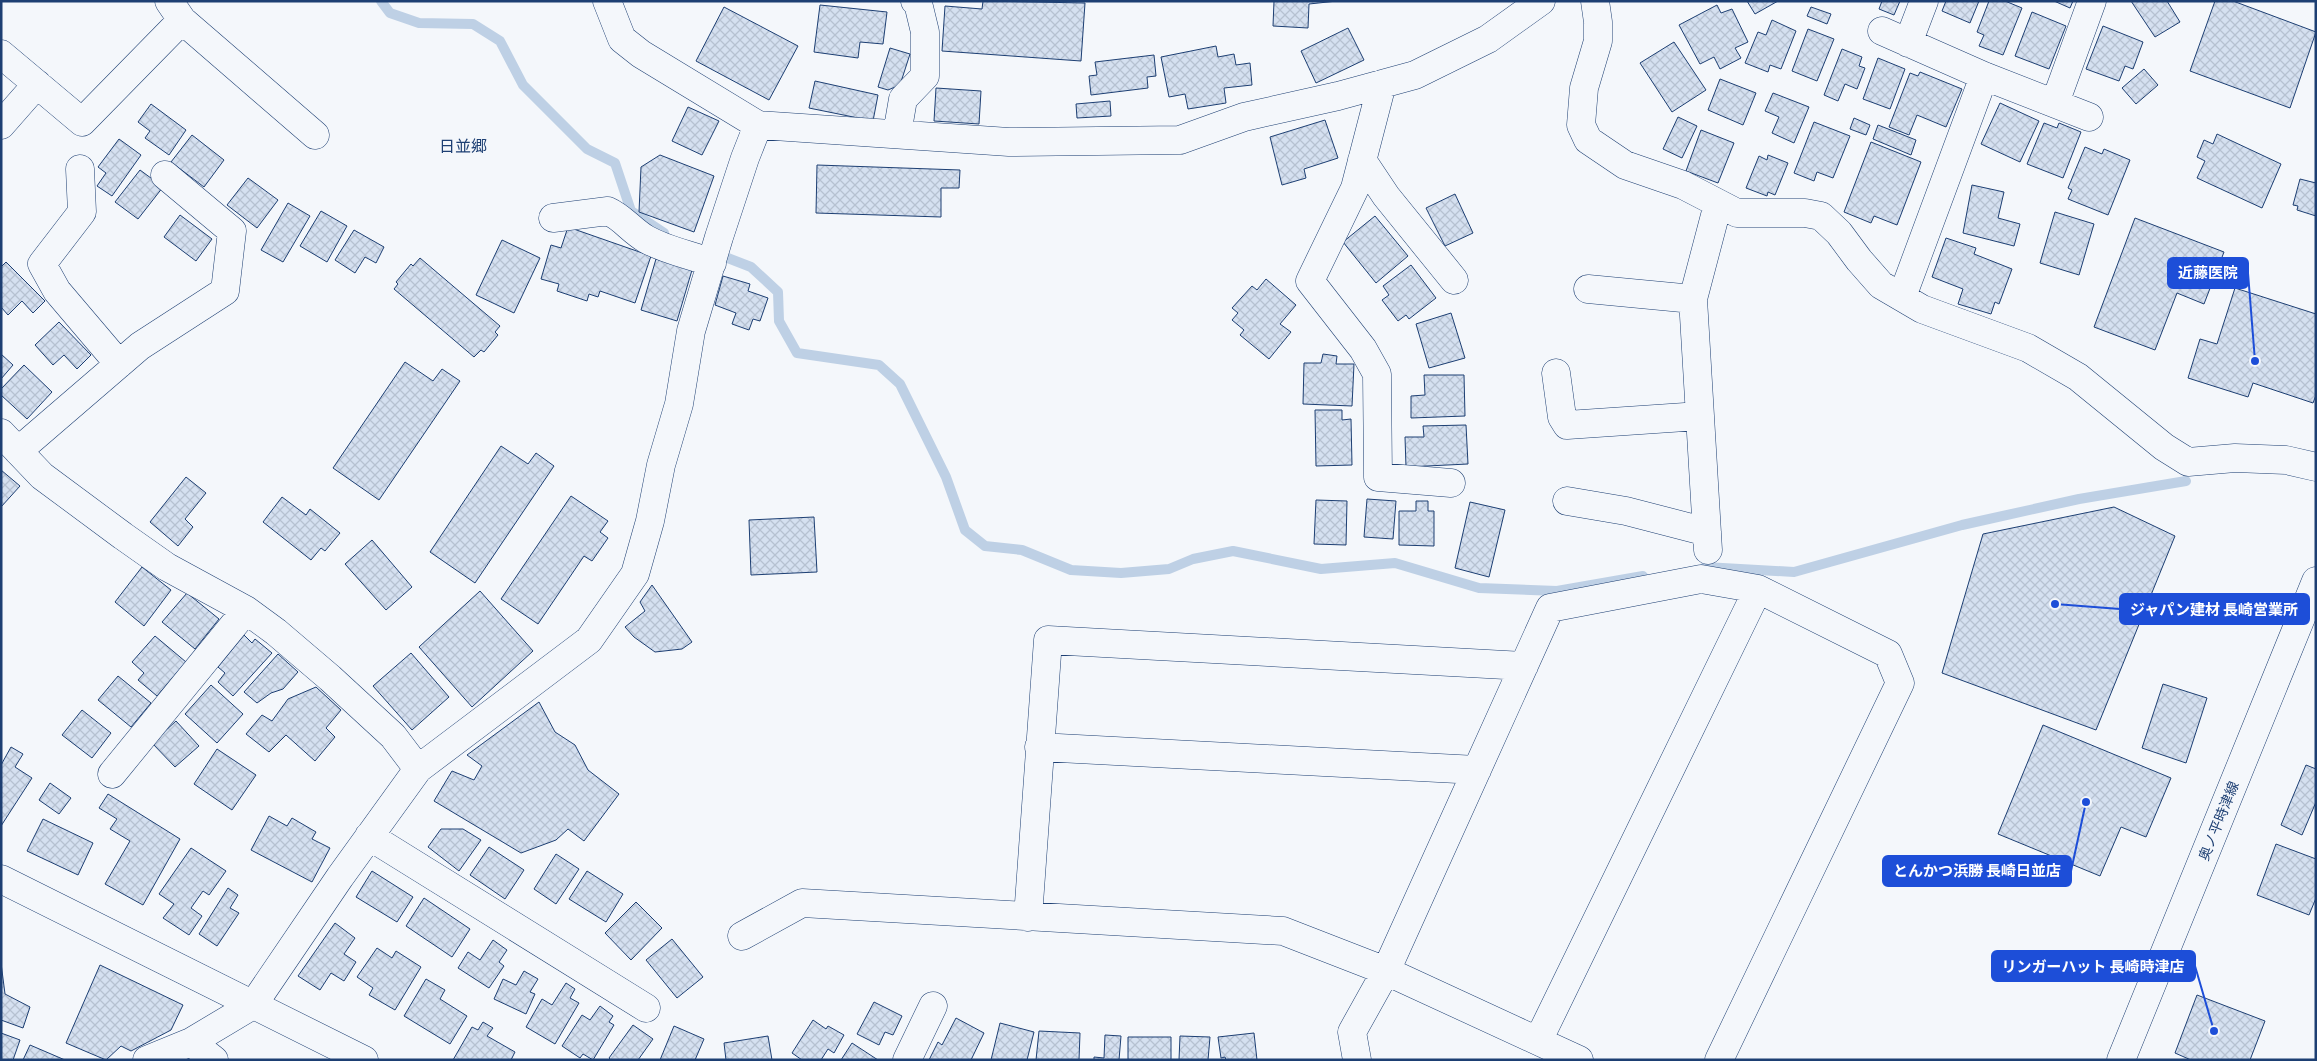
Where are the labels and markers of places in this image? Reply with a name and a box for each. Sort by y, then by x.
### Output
callout: 近藤医院 [2168,258,2248,288]
callout: ジャパン建材 長崎営業所 [2120,594,2309,624]
callout: とんかつ浜勝 長崎日並店 [1883,856,2071,886]
callout: リンガーハット 長崎時津店 [1992,951,2195,981]

